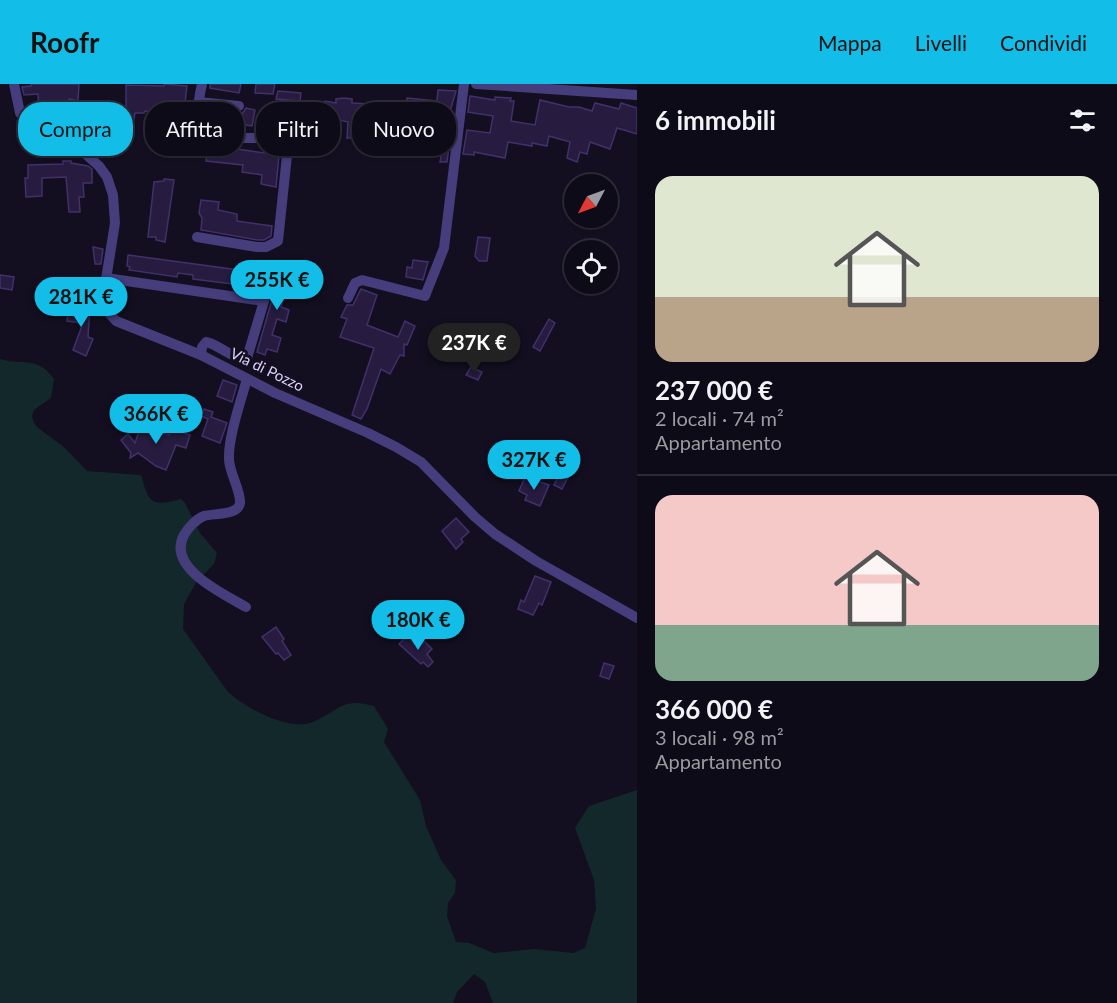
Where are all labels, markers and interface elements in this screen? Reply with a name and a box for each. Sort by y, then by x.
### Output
text: Roofr [30,25,99,59]
text: Mappa [818,30,882,55]
text: Livelli [915,30,967,55]
text: Condividi [1000,30,1087,55]
chip: Compra [18,102,133,156]
chip: Affitta [145,102,244,156]
chip: Filtri [256,102,340,156]
chip: Nuovo [352,102,456,156]
text: 6 immobili [655,104,776,136]
icon: filters [1066,104,1099,137]
north arrow [564,174,618,228]
map controls [564,174,618,294]
icon: home [823,215,931,323]
button: locate [564,240,618,294]
pin: 255K € [228,260,326,311]
text: 255K € [245,267,309,291]
pin: 281K € [32,277,130,328]
text: 281K € [49,284,113,308]
pin: 237K € [425,323,523,374]
text: 237K € [442,330,506,354]
street label: Via di Pozzo [228,344,307,395]
text: 237 000 € [655,374,773,406]
pin: 366K € [107,394,205,445]
text: 366K € [124,401,188,425]
text: 2 locali · 74 m² [655,406,784,430]
text: Appartamento [655,430,782,454]
pin: 327K € [485,440,583,491]
text: 327K € [502,447,566,471]
icon: home [823,534,931,642]
pin: 180K € [369,600,467,651]
text: 180K € [386,607,450,631]
text: 366 000 € [655,693,773,725]
text: 3 locali · 98 m² [655,725,784,749]
text: Appartamento [655,749,782,773]

